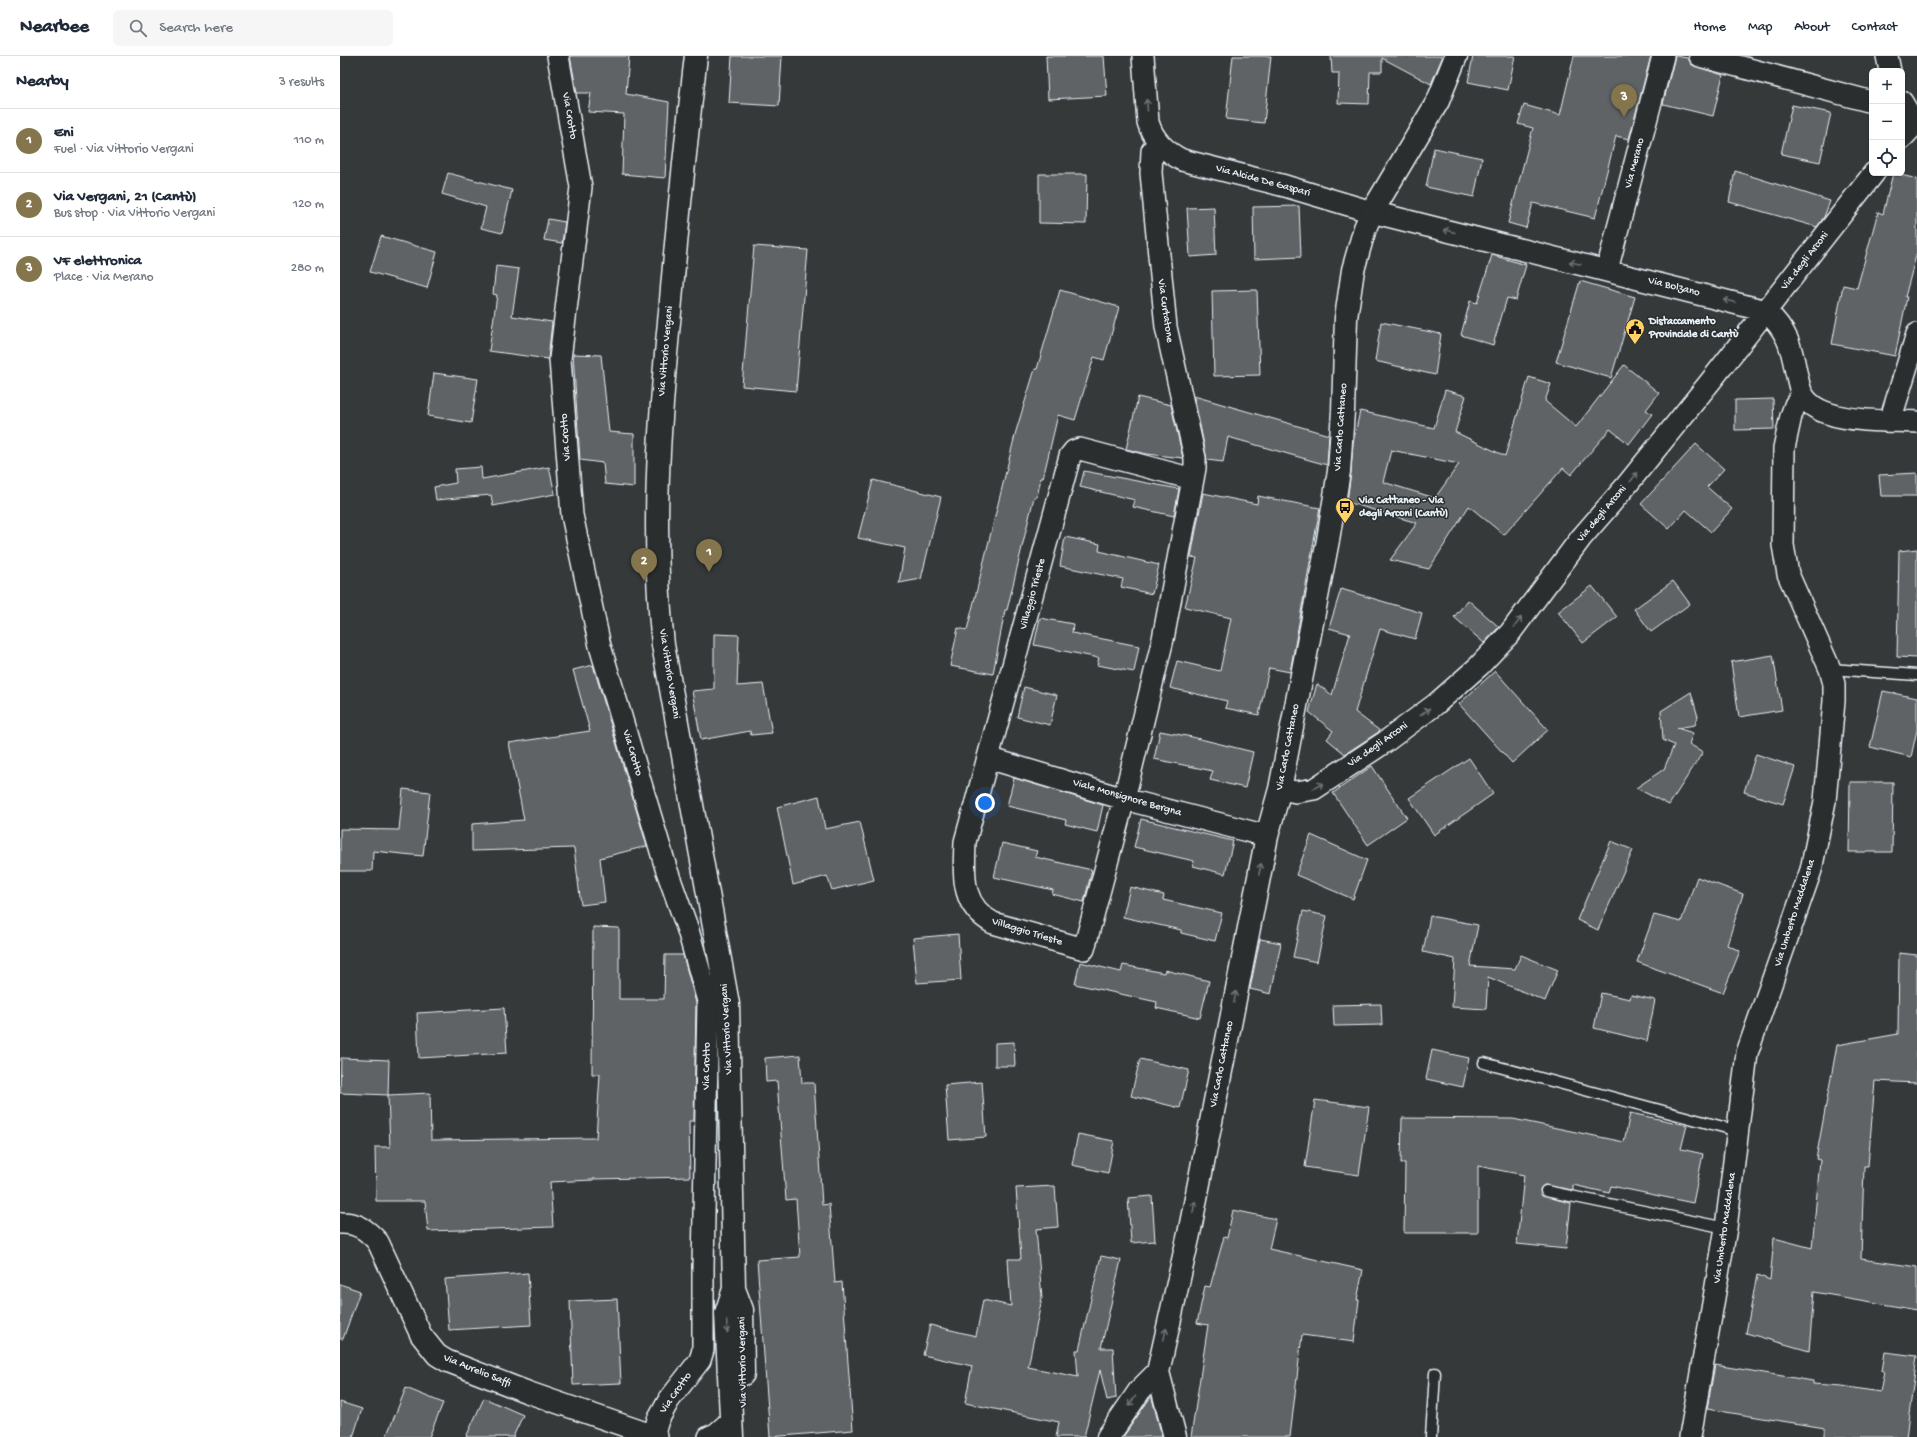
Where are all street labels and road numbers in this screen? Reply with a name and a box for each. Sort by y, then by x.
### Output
street label: Via Crotto [559,91,579,141]
street label: Via Merano [1622,136,1648,190]
street label: Via Alcide De Gaspari [1213,162,1312,199]
street label: Via degli Arconi [1778,230,1831,293]
street label: Via Bolzano [1646,275,1701,299]
street label: Via Curtatone [1154,278,1175,344]
street label: Via Vittorio Vergani [656,305,676,398]
street label: Via Carlo Cattaneo [1332,383,1350,472]
street label: Via Crotto [558,413,574,462]
street label: Via degli Arconi [1574,483,1629,546]
street label: Villaggio Trieste [1017,557,1048,632]
street label: Via Vittorio Vergani [656,627,682,720]
street label: Via Carlo Cattaneo [1274,703,1302,792]
street label: Via degli Arconi [1345,720,1410,771]
street label: Via Crotto [619,728,645,778]
street label: Viale Monsignore Bergna [1070,776,1184,820]
street label: Via Umberto Maddalena [1772,857,1818,969]
street label: Villaggio Trieste [989,915,1064,949]
street label: Via Vittorio Vergani [719,983,735,1076]
street label: Via Carlo Cattaneo [1208,1020,1236,1109]
street label: Via Crotto [701,1042,713,1091]
street label: Via Umberto Maddalena [1711,1171,1739,1285]
street label: Via Vittorio Vergani [736,1317,750,1408]
street label: Via Aurelio Saffi [440,1351,513,1390]
street label: Via Crotto [657,1370,695,1417]

